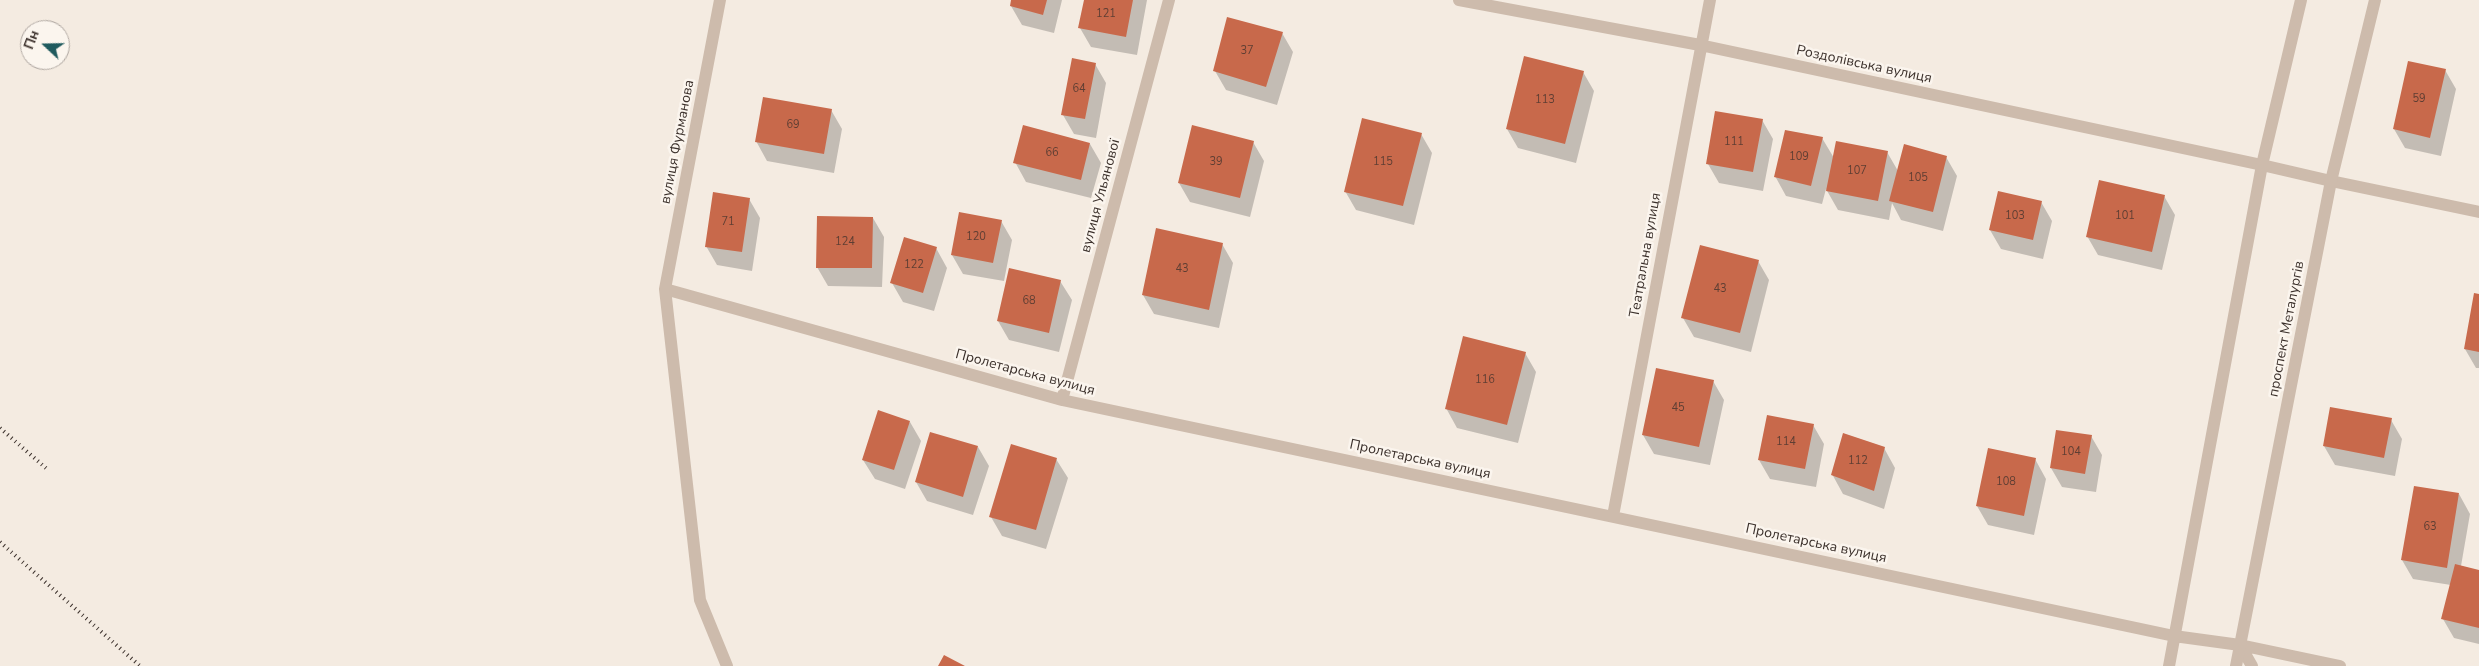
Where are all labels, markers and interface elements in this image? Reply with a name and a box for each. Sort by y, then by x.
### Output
house number: 121 [1096,7,1116,21]
north arrow [20,20,70,70]
text: Пн [19,27,44,52]
street label: Роздолівська вулиця [1795,42,1933,88]
house number: 37 [1240,44,1254,58]
street label: вулиця Фурманова [658,79,698,205]
house number: 64 [1072,82,1086,96]
house number: 59 [2412,92,2426,106]
house number: 113 [1535,93,1555,107]
house number: 69 [786,118,800,132]
house number: 111 [1724,135,1744,149]
street label: вулиця Ульянової [1078,138,1124,254]
house number: 66 [1045,146,1059,160]
house number: 109 [1789,150,1809,164]
house number: 39 [1209,155,1223,169]
house number: 115 [1373,155,1393,169]
house number: 107 [1847,164,1867,178]
house number: 105 [1908,171,1928,185]
street label: Театральна вулиця [1627,191,1665,319]
house number: 103 [2005,209,2025,223]
house number: 101 [2115,209,2135,223]
house number: 71 [721,215,735,229]
house number: 120 [966,230,986,244]
house number: 124 [835,235,855,249]
house number: 122 [904,258,924,272]
street label: проспект Металургів [2266,260,2308,398]
house number: 43 [1175,262,1189,276]
house number: 43 [1713,282,1727,296]
house number: 68 [1022,294,1036,308]
street label: Пролетарська вулиця [953,346,1097,400]
house number: 116 [1475,373,1495,387]
house number: 45 [1671,401,1685,415]
house number: 114 [1776,435,1796,449]
street label: Пролетарська вулиця [1348,437,1492,483]
house number: 104 [2061,445,2081,459]
house number: 112 [1848,454,1868,468]
house number: 108 [1996,475,2016,489]
house number: 63 [2423,520,2437,534]
street label: Пролетарська вулиця [1744,521,1888,567]

